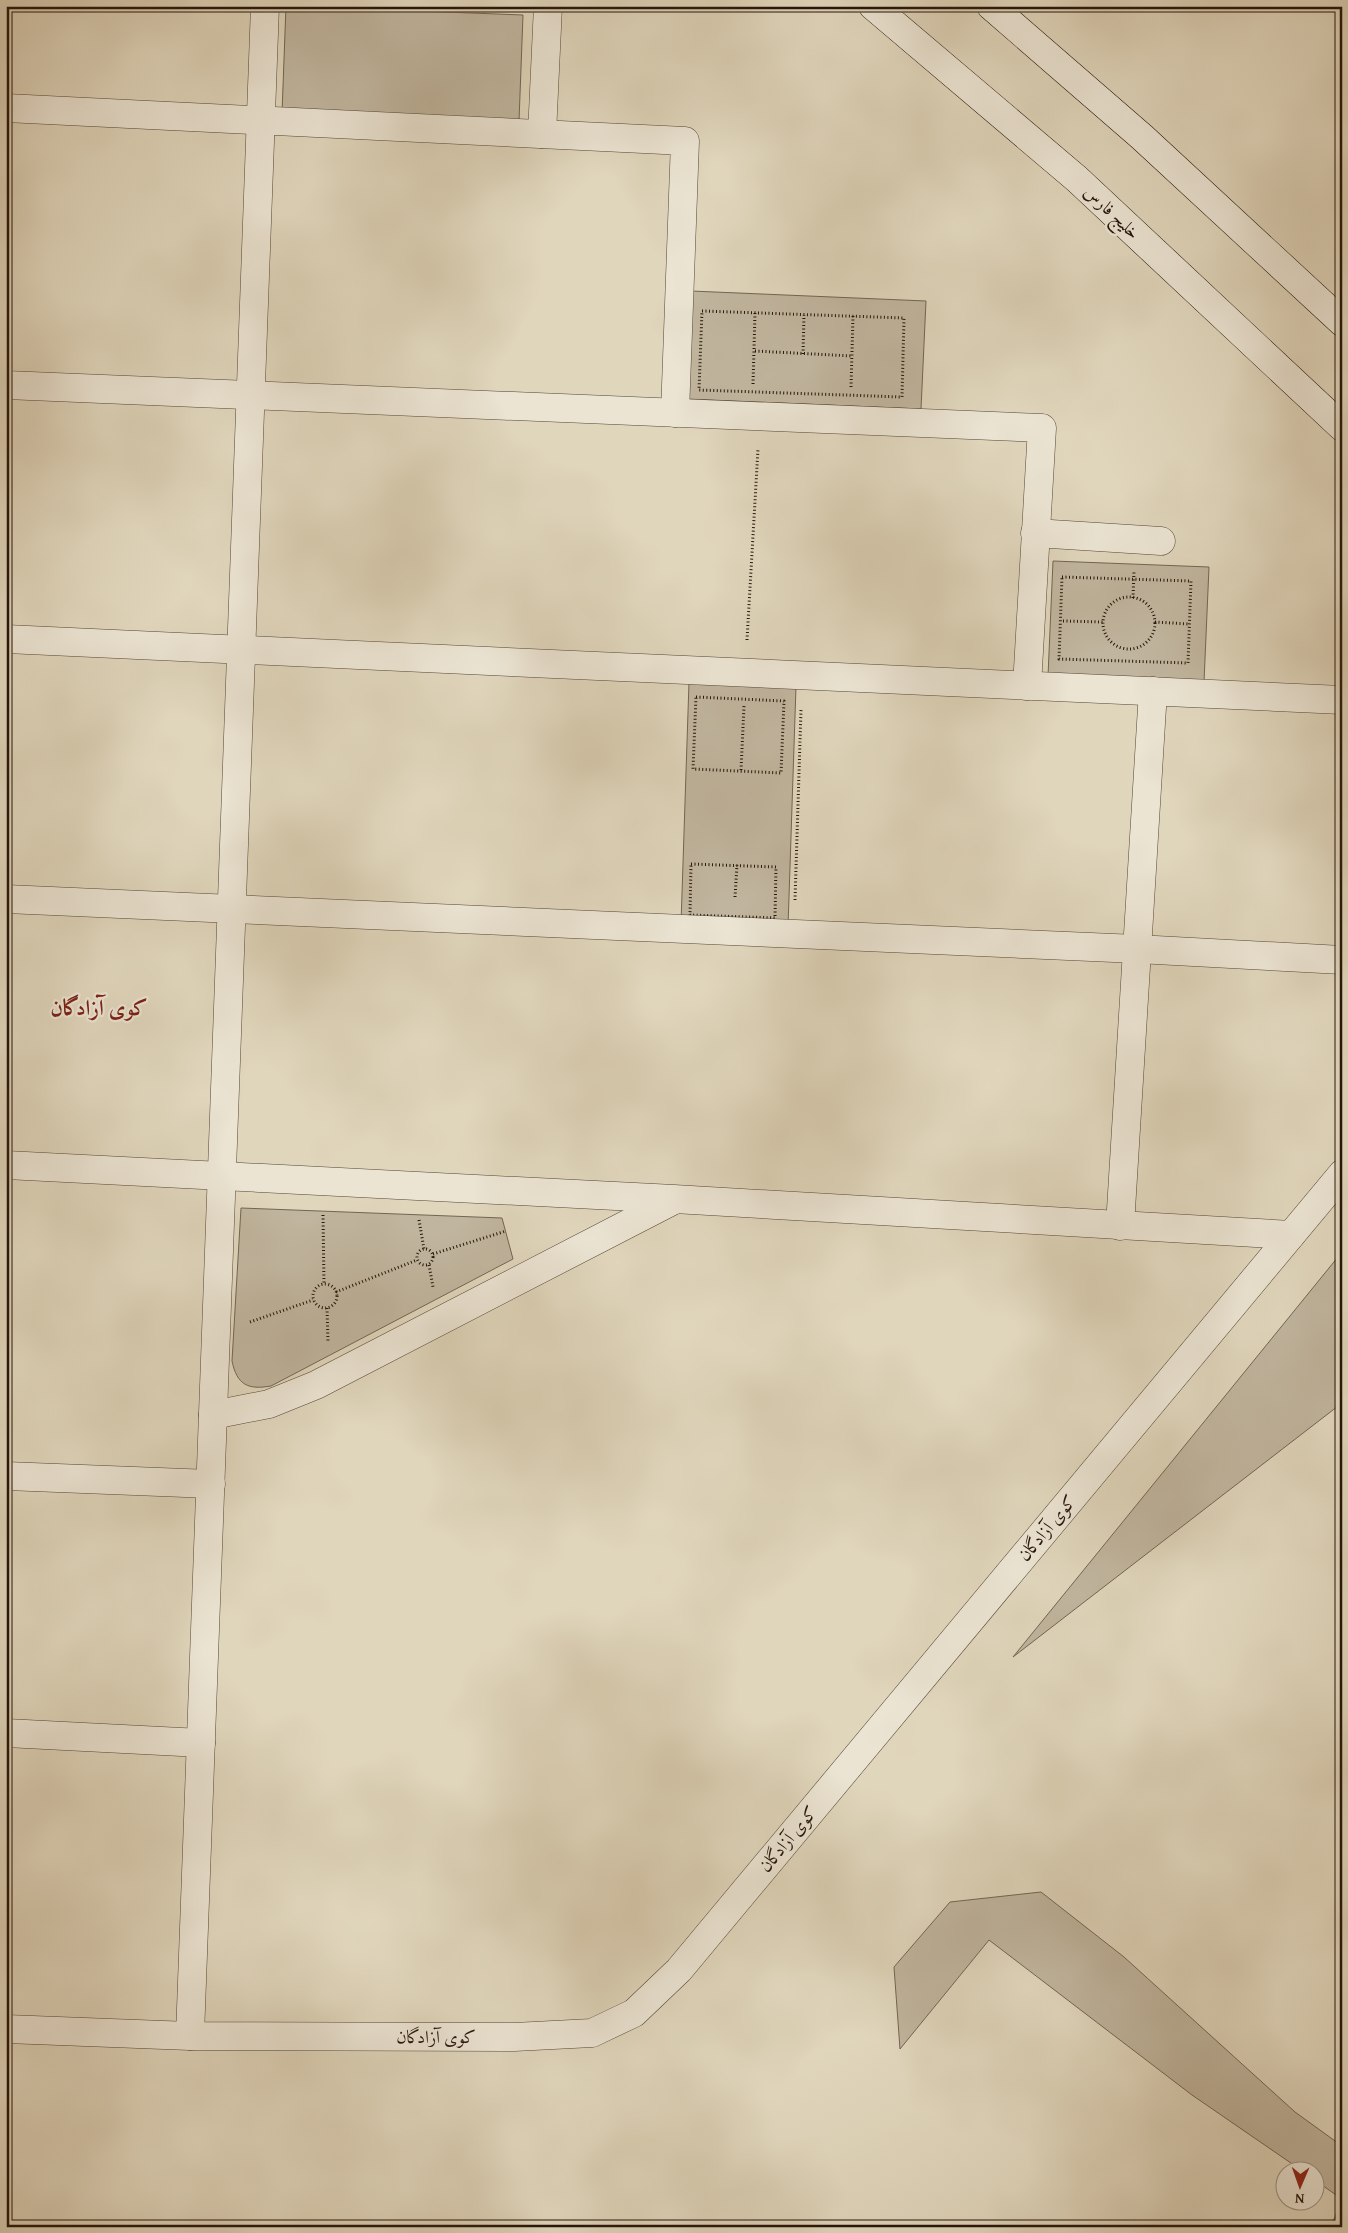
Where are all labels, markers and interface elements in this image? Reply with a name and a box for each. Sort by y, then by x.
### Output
street label: خلیج فارس [1076,178,1147,247]
district label: کوی آزادگان [50,991,148,1023]
street label: کوی آزادگان [1011,1489,1083,1567]
street label: کوی آزادگان [752,1800,824,1878]
street label: کوی آزادگان [396,2023,476,2050]
north arrow [1276,2160,1326,2210]
text: N [1294,2189,1305,2209]

